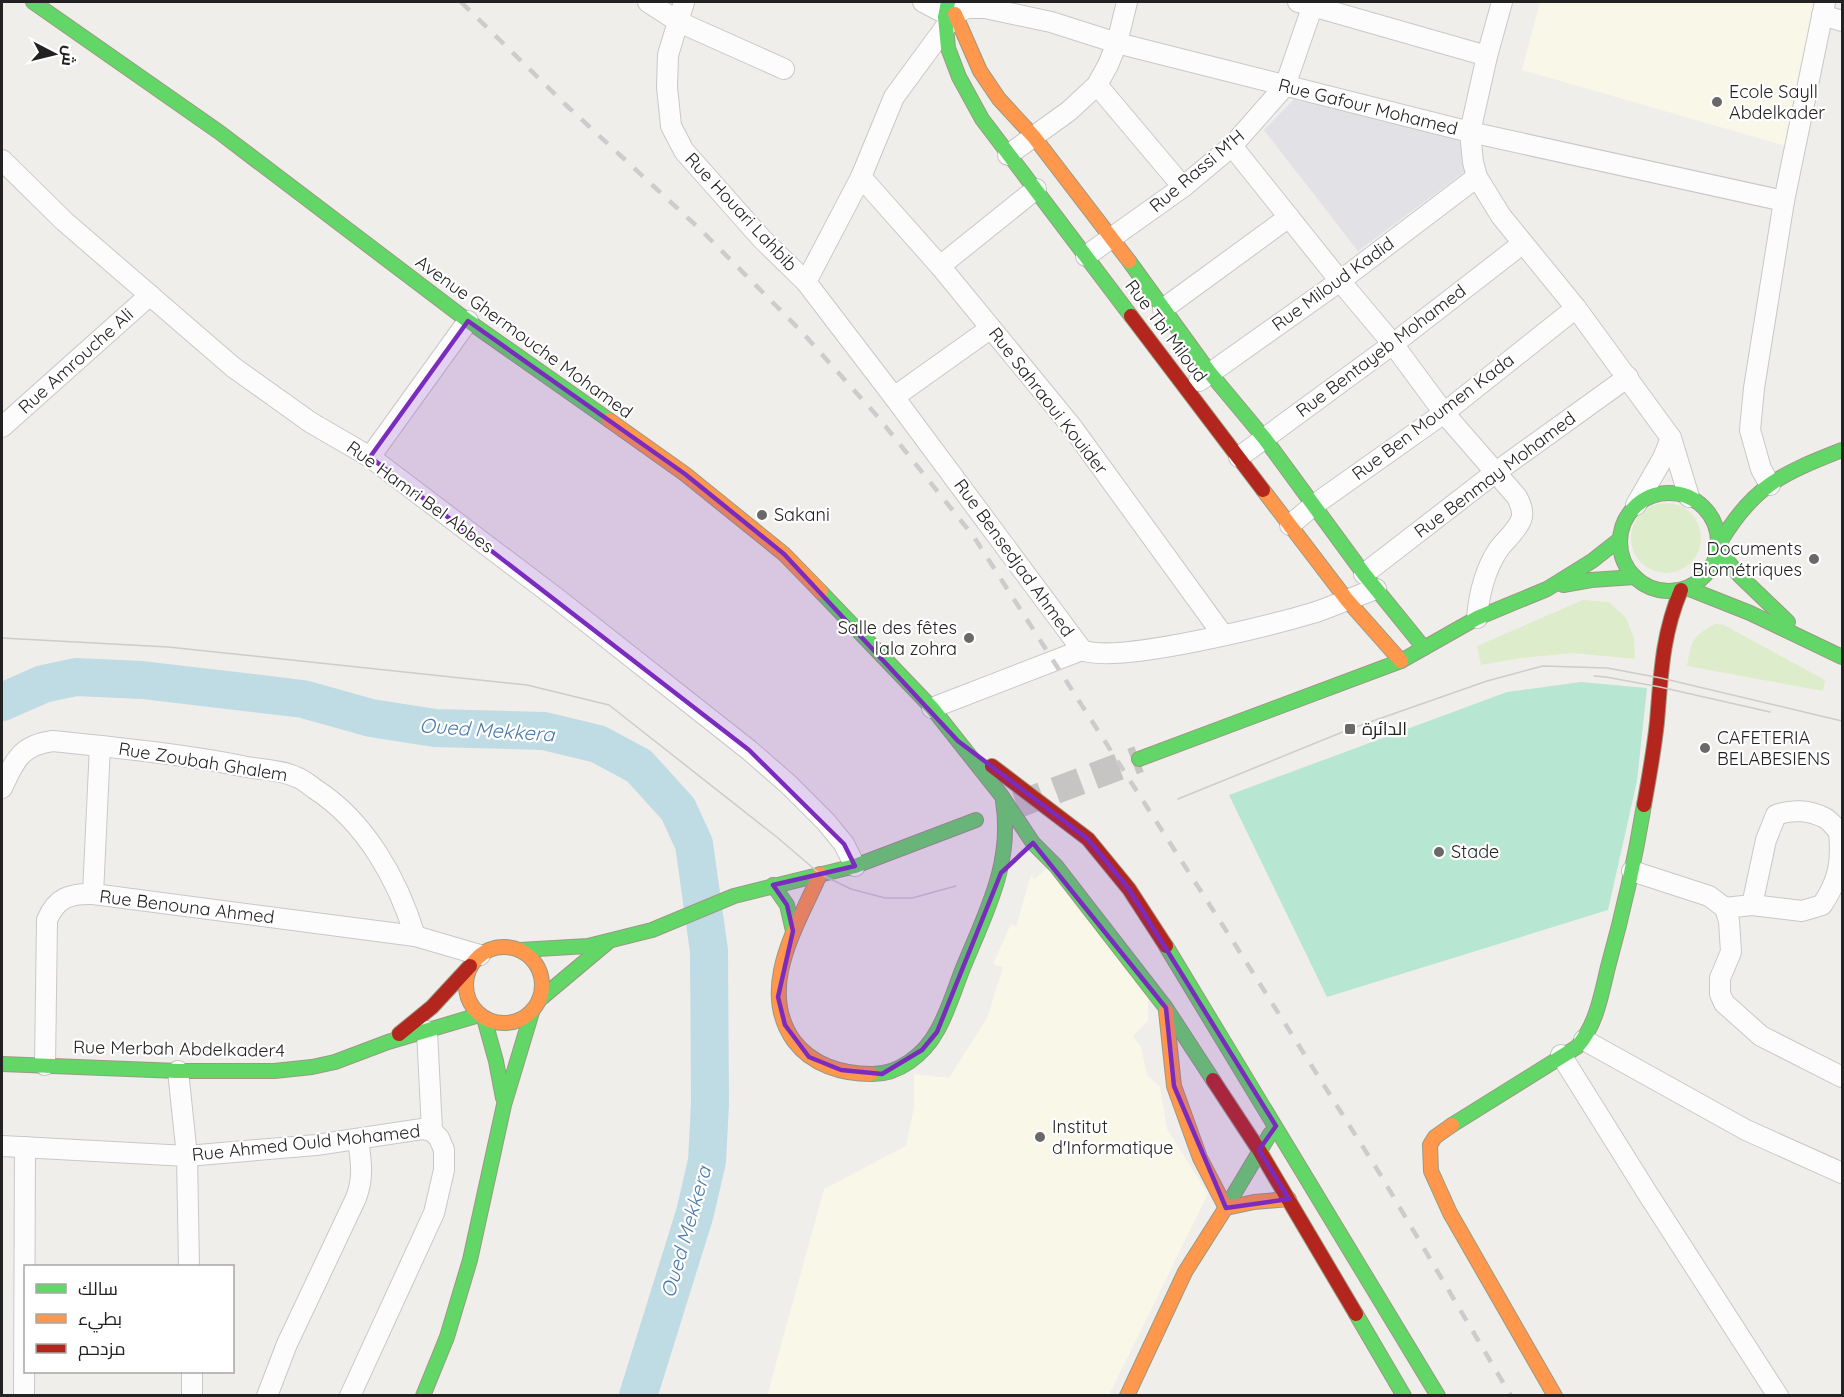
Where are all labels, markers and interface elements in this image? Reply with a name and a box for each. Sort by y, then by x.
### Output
north arrow [24,24,84,84]
text: ش [58,44,80,67]
street label: Rue Gafour Mohamed [1276,73,1460,140]
place label: Ecole Sayll Abdelkader [1729,80,1825,124]
marker: Ecole Sayll Abdelkader [1710,95,1724,109]
street label: Rue Rassi M'H [1144,124,1249,217]
street label: Rue Houari Lahbib [680,147,802,276]
street label: Rue Miloud Kadid [1267,232,1398,336]
street label: Avenue Ghermouche Mohamed [411,250,637,423]
street label: Rue Tbi Miloud [1120,275,1212,387]
street label: Rue Bentayeb Mohamed [1291,279,1470,422]
street label: Rue Amrouche Ali [13,303,138,418]
street label: Rue Sahraoui Kouider [984,322,1113,479]
street label: Rue Ben Moumen Kada [1347,348,1518,485]
street label: Rue Benmay Mohamed [1409,406,1580,543]
street label: Rue Hamri Bel Abbes [342,436,498,558]
street label: Rue Bensedjad Ahmed [949,474,1080,641]
place label: Sakani [774,503,830,526]
marker: Sakani [755,508,769,522]
place label: Documents Biométriques [1692,537,1802,581]
marker: Documents Biométriques [1807,552,1821,566]
place label: Salle des fêtes lala zohra [838,616,957,660]
marker: Salle des fêtes lala zohra [962,631,976,645]
water label: Oued Mekkera [419,712,557,747]
place label: الدائرة [1362,717,1407,740]
marker: الدائرة [1343,722,1357,736]
place label: CAFETERIA BELABESIENS [1717,726,1830,770]
street label: Rue Zoubah Ghalem [117,737,289,786]
marker: CAFETERIA BELABESIENS [1698,741,1712,755]
place label: Stade [1451,840,1499,863]
marker: Stade [1432,845,1446,859]
street label: Rue Benouna Ahmed [98,884,276,929]
street label: Rue Merbah Abdelkader4 [73,1035,285,1062]
place label: Institut d'Informatique [1052,1115,1174,1159]
street label: Rue Ahmed Ould Mohamed [191,1119,421,1166]
marker: Institut d'Informatique [1033,1130,1047,1144]
water label: Oued Mekkera [655,1162,717,1300]
legend [24,1265,234,1373]
text: سالك [78,1277,118,1300]
text: بطيء [78,1307,122,1333]
text: مزدحم [78,1337,126,1361]

